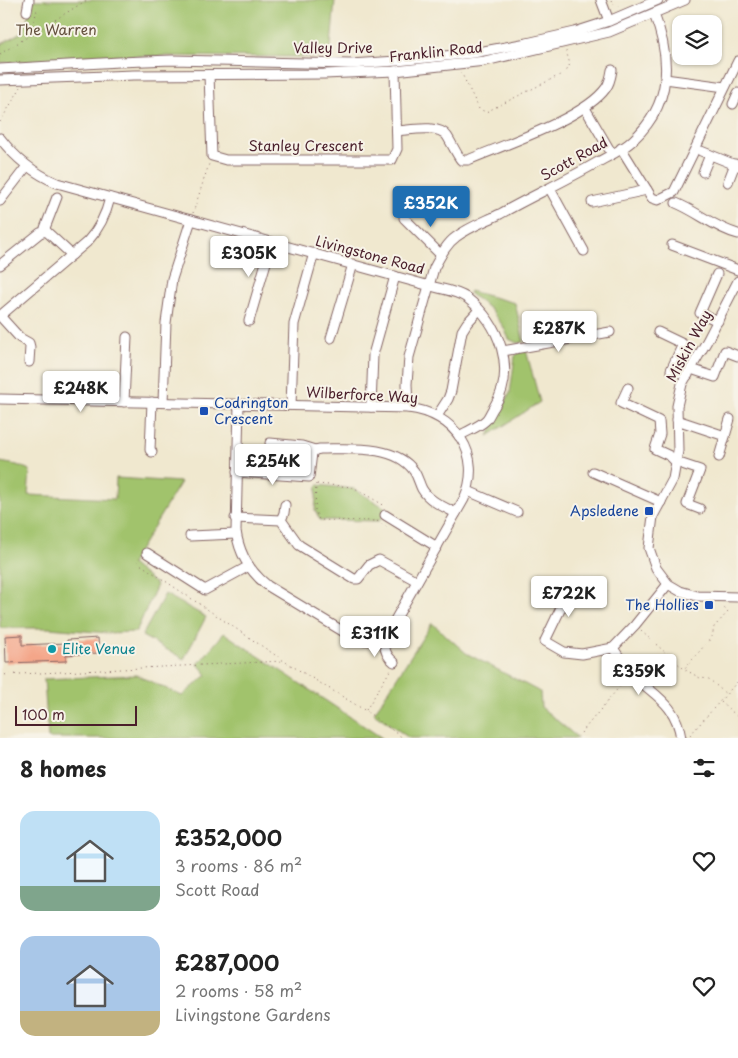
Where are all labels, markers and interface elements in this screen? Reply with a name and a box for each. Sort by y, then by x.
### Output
map controls [672,15,722,65]
button: layers [672,15,722,65]
park label: The Warren [15,19,97,40]
street label: Franklin Road [388,36,484,67]
street label: Valley Drive [293,37,373,58]
street label: Scott Road [536,131,611,186]
street label: Stanley Crescent [249,135,364,156]
pin: £352K [396,186,466,228]
text: £352K [404,190,458,214]
street label: Livingstone Road [313,230,427,279]
pin: £305K [214,236,284,278]
text: £305K [221,240,277,264]
street label: Miskin Way [661,306,716,386]
pin: £287K [524,310,594,353]
text: £287K [533,315,585,339]
pin: £248K [46,370,116,413]
text: £248K [54,375,108,399]
street label: Wilberforce Way [306,381,419,408]
place label: Codrington Crescent [214,392,288,429]
marker: Codrington Crescent [198,405,210,417]
pin: £254K [238,444,308,486]
text: £254K [246,448,300,472]
place label: Apsledene [570,500,639,521]
marker: Apsledene [643,505,655,517]
pin: £722K [534,576,604,618]
text: £722K [542,580,596,604]
place label: The Hollies [625,594,699,615]
marker: The Hollies [703,599,715,611]
pin: £311K [340,616,410,658]
text: £311K [351,620,399,644]
place label: Elite Venue [62,638,135,659]
marker: Elite Venue [46,643,58,655]
pin: £359K [604,654,674,696]
text: £359K [612,658,666,682]
scale bar [15,703,138,726]
text: 100 m [22,704,65,725]
text: 8 homes [20,752,106,784]
icon: filters [690,754,718,782]
text: £352,000 [175,821,282,853]
icon: home [60,831,120,891]
icon: heart [690,847,718,875]
text: 3 rooms · 86 m² [175,853,302,877]
text: Scott Road [175,877,260,901]
text: £287,000 [175,946,279,978]
icon: home [60,956,120,1016]
icon: heart [690,972,718,1000]
text: 2 rooms · 58 m² [175,978,302,1002]
text: Livingstone Gardens [175,1002,331,1026]

